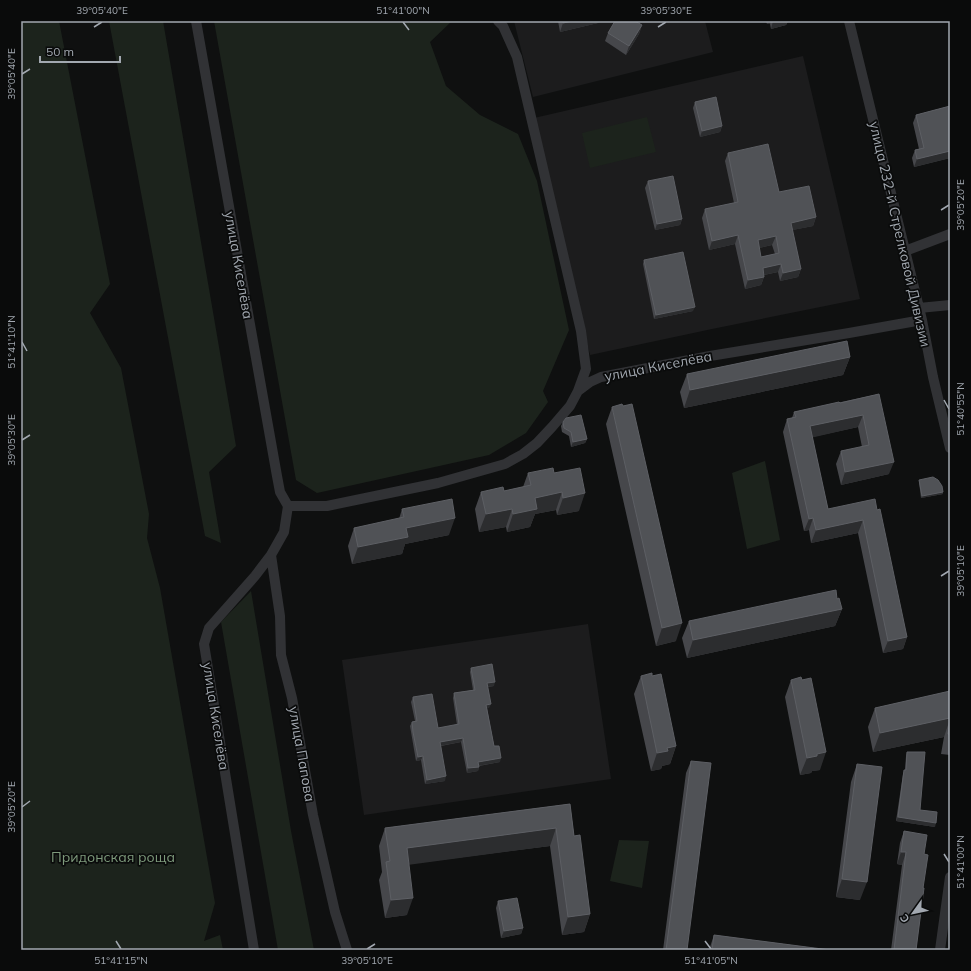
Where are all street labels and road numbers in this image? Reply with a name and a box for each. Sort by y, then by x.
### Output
street label: улица 232-й Стрелковой Дивизии [865,119,935,349]
street label: улица Киселёва [221,210,257,320]
street label: улица Киселёва [603,347,713,385]
street label: улица Киселёва [199,661,233,771]
street label: улица Папова [285,705,319,803]

